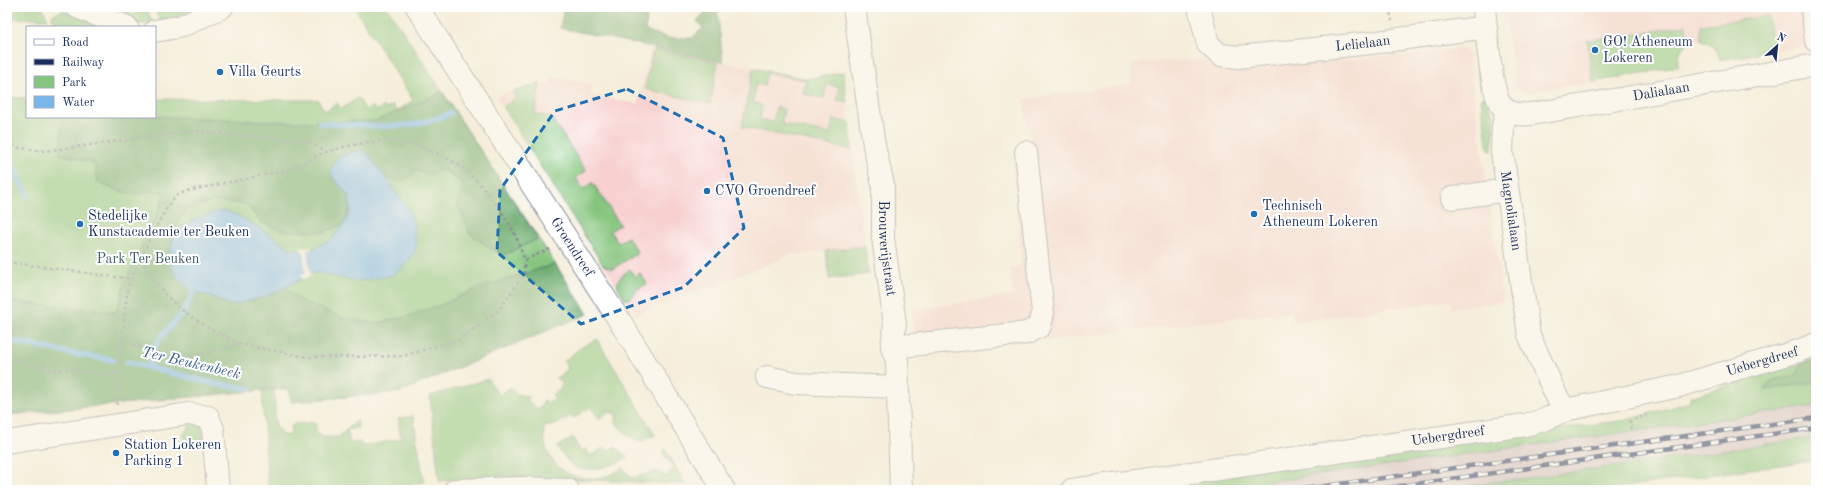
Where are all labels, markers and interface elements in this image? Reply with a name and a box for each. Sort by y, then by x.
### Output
legend [26,26,156,118]
north arrow [1757,26,1797,66]
text: N [1775,32,1788,46]
street label: Lelielaan [1335,33,1392,54]
place label: GO! Atheneum Lokeren [1603,35,1693,65]
text: Road [62,37,89,49]
marker: GO! Atheneum Lokeren [1590,45,1600,55]
text: Railway [62,57,105,69]
place label: Villa Geurts [228,65,301,79]
marker: Villa Geurts [215,67,225,77]
text: Park [62,77,87,89]
street label: Dalialaan [1632,80,1691,103]
text: Water [62,97,95,109]
street label: Magnolialaan [1498,170,1524,252]
place label: CVO Groendreef [715,184,817,198]
marker: CVO Groendreef [702,186,712,196]
place label: Technisch Atheneum Lokeren [1262,199,1378,229]
street label: Brouwerijstraat [876,201,898,297]
place label: Stedelijke Kunstacademie ter Beuken [88,209,250,239]
marker: Technisch Atheneum Lokeren [1249,209,1259,219]
street label: Groendreef [548,215,597,280]
marker: Stedelijke Kunstacademie ter Beuken [75,219,85,229]
park label: Park Ter Beuken [97,252,200,266]
street label: Uebergdreef [1725,344,1801,379]
water label: Ter Beukenbeek [140,345,242,383]
street label: Uebergdreef [1410,424,1487,448]
place label: Station Lokeren Parking 1 [124,438,222,468]
marker: Station Lokeren Parking 1 [111,448,121,458]

